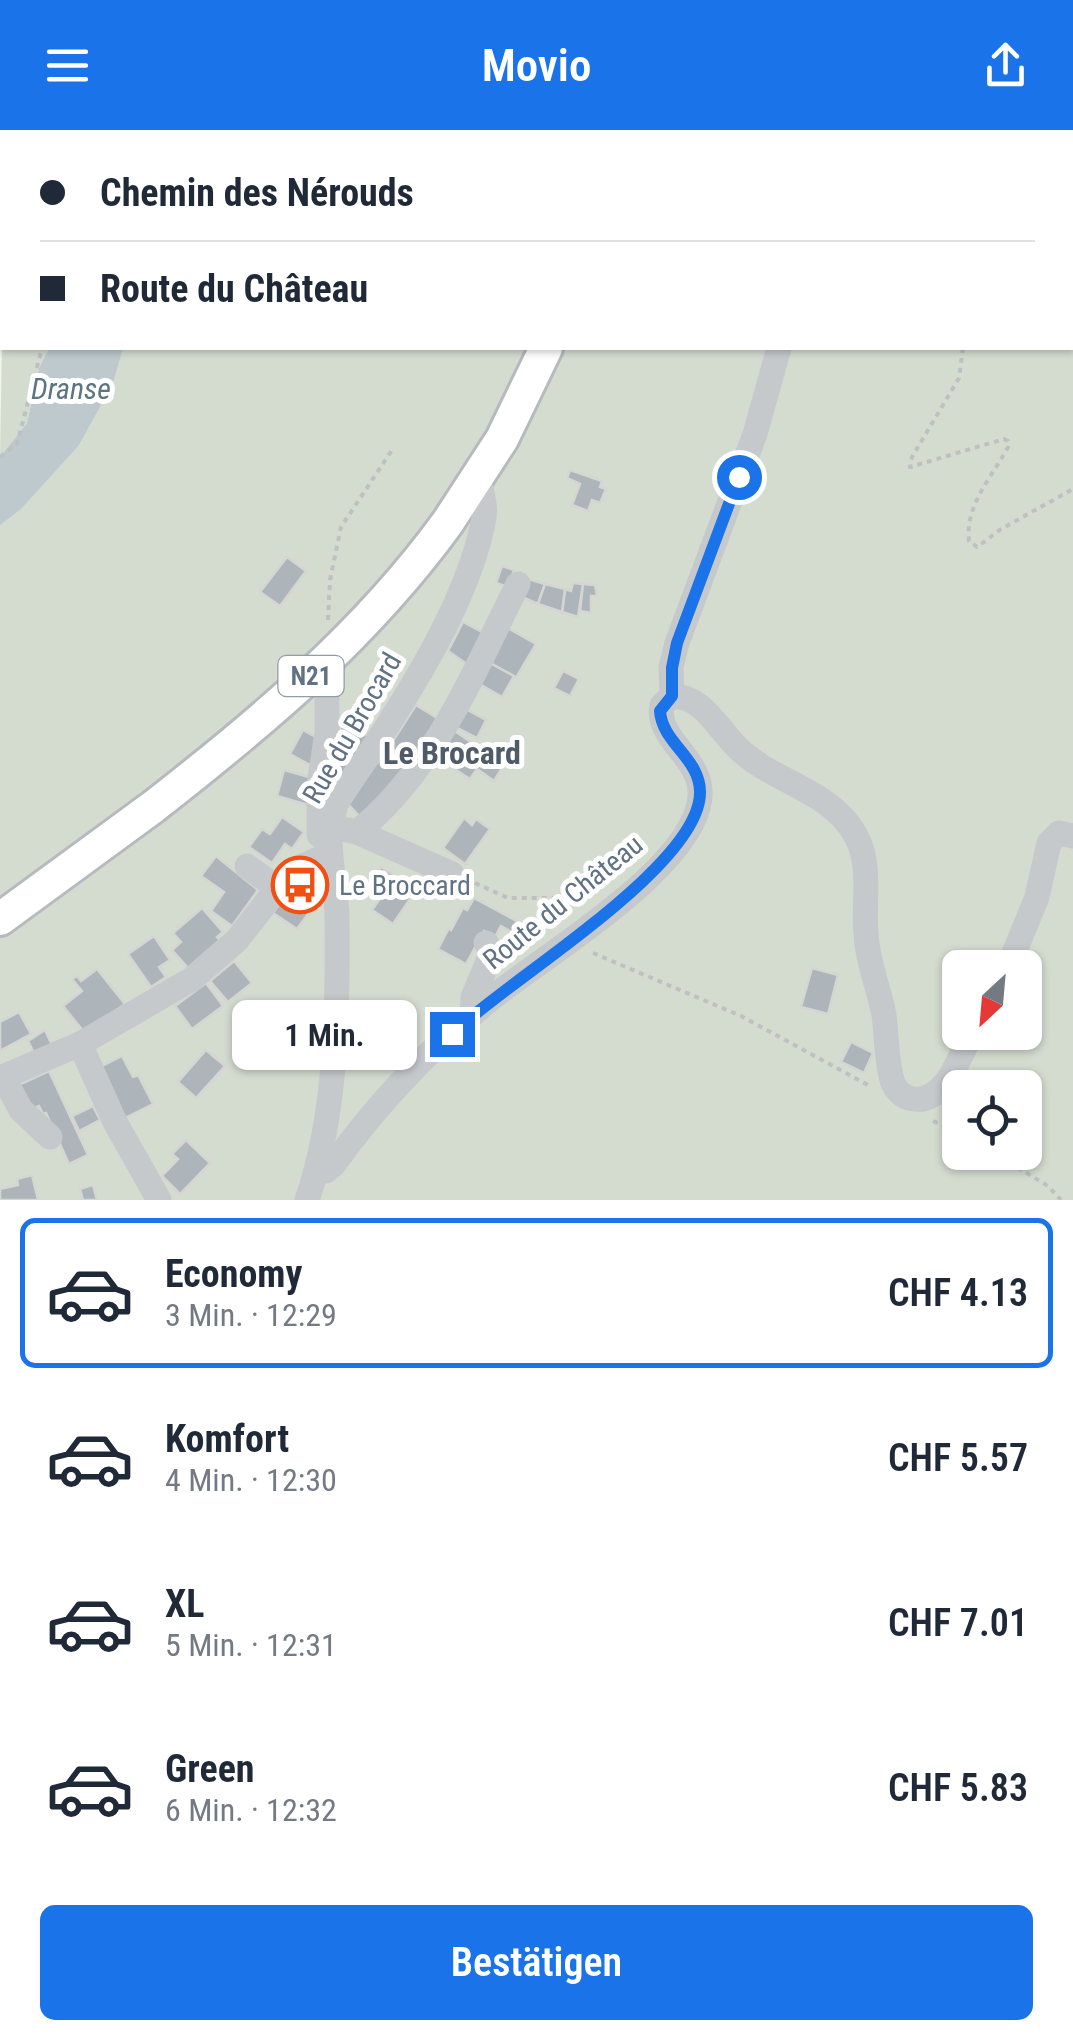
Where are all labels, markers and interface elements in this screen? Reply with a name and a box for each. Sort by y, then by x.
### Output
icon: menu [40,38,95,93]
icon: share [978,38,1033,93]
text: Movio [482,39,591,92]
text: Chemin des Nérouds [100,171,414,215]
text: Route du Château [100,267,368,311]
water label: Dranse [31,371,111,406]
route start [717,455,762,500]
street label: Rue du Brocard [296,647,408,809]
road number: N21 [278,656,344,696]
district label: Le Brocard [383,734,521,772]
street label: Route du Château [477,828,649,976]
bus stop icon: Le Broccard [270,855,330,915]
place label: Le Broccard [339,869,471,902]
north arrow [942,950,1042,1050]
map controls [942,950,1042,1170]
callout: 1 Min. [232,999,417,1069]
route end [430,1012,475,1057]
text: 1 Min. [284,1016,365,1054]
button: locate [942,1070,1042,1170]
icon: car [45,1248,135,1338]
text: Economy [165,1252,302,1296]
text: CHF 4.13 [888,1271,1028,1315]
text: 3 Min. · 12:29 [165,1296,337,1334]
icon: car [45,1413,135,1503]
text: Komfort [165,1417,289,1461]
text: CHF 5.57 [888,1436,1028,1480]
text: 4 Min. · 12:30 [165,1461,337,1499]
icon: car [45,1578,135,1668]
text: XL [165,1582,204,1626]
text: CHF 7.01 [888,1601,1028,1645]
text: 5 Min. · 12:31 [165,1626,337,1664]
icon: car [45,1743,135,1833]
text: Green [165,1747,255,1791]
text: CHF 5.83 [888,1766,1028,1810]
text: 6 Min. · 12:32 [165,1791,337,1829]
button: Bestätigen [40,1905,1033,2020]

